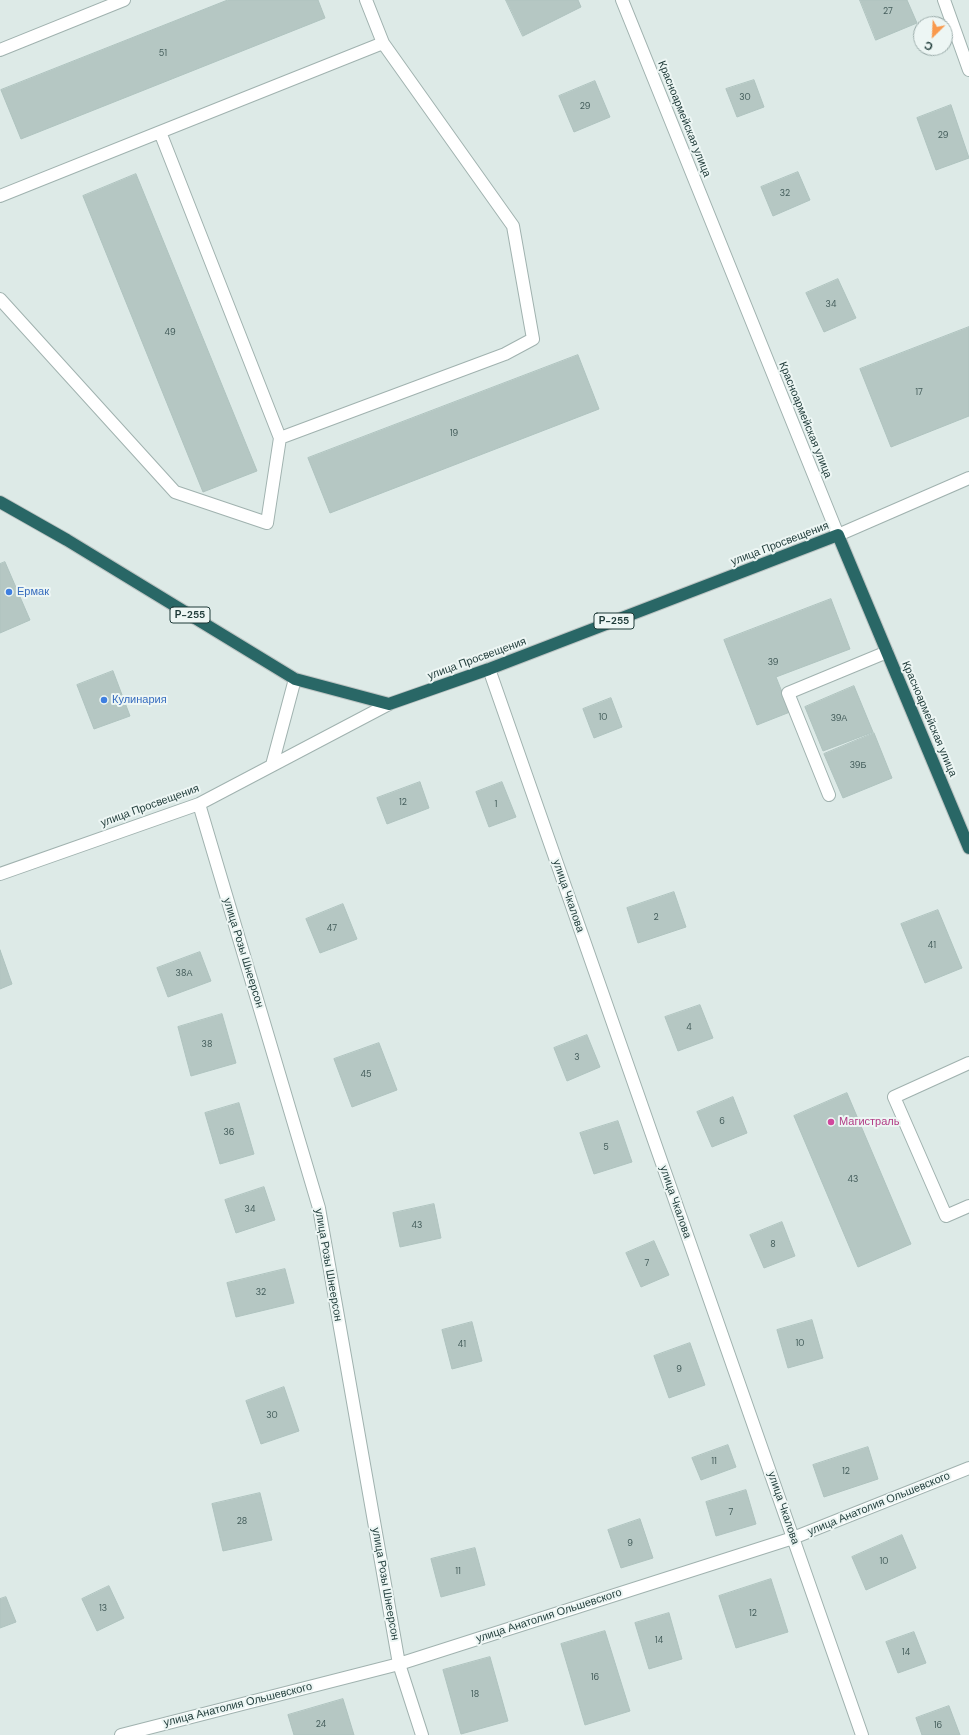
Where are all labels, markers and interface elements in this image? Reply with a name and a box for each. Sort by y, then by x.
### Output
house number: 27 [883,7,893,17]
north arrow [913,16,953,56]
text: С [922,38,935,54]
house number: 51 [159,49,167,59]
street label: Красноармейская улица [655,59,713,179]
house number: 30 [739,93,751,103]
house number: 29 [580,102,590,112]
house number: 29 [938,131,948,141]
house number: 32 [780,189,790,199]
house number: 34 [826,300,836,310]
house number: 49 [164,328,176,338]
street label: Красноармейская улица [776,360,834,480]
house number: 17 [915,388,923,398]
house number: 19 [450,429,458,439]
street label: улица Просвещения [729,519,831,569]
place label: Ермак [17,585,49,599]
marker: Ермак [4,587,14,597]
road number: Р-255 [170,607,210,623]
road number: Р-255 [594,613,634,629]
street label: улица Просвещения [426,635,528,683]
house number: 39 [768,658,778,668]
street label: Красноармейская улица [899,659,959,779]
place label: Кулинария [112,693,167,707]
marker: Кулинария [99,695,109,705]
house number: 10 [599,713,607,723]
house number: 39А [831,714,847,724]
house number: 39Б [850,761,866,771]
street label: улица Просвещения [99,782,201,830]
house number: 12 [399,798,407,808]
house number: 1 [495,800,497,810]
street label: улица Чкалова [549,858,587,934]
street label: улица Розы Шнеерсон [220,896,266,1010]
house number: 2 [653,913,659,923]
house number: 47 [327,924,337,934]
house number: 41 [928,941,936,951]
house number: 38А [176,969,192,979]
house number: 4 [686,1023,692,1033]
house number: 38 [202,1040,212,1050]
house number: 3 [574,1053,580,1063]
house number: 45 [361,1070,371,1080]
place label: Магистраль [839,1115,899,1129]
house number: 6 [719,1117,725,1127]
marker: Магистраль [826,1117,836,1127]
house number: 36 [224,1128,234,1138]
house number: 5 [603,1143,609,1153]
street label: улица Чкалова [656,1164,694,1240]
house number: 43 [848,1175,858,1185]
house number: 34 [245,1205,255,1215]
street label: улица Розы Шнеерсон [312,1208,344,1322]
house number: 43 [412,1221,422,1231]
house number: 8 [770,1240,776,1250]
house number: 7 [645,1259,649,1269]
house number: 32 [256,1288,266,1298]
house number: 10 [796,1339,804,1349]
house number: 41 [458,1340,466,1350]
house number: 9 [676,1365,682,1375]
house number: 30 [266,1411,278,1421]
house number: 11 [711,1457,717,1467]
house number: 12 [842,1467,850,1477]
street label: улица Анатолия Ольшевского [806,1469,952,1539]
street label: улица Чкалова [764,1470,802,1546]
house number: 7 [729,1508,733,1518]
house number: 28 [237,1517,247,1527]
street label: улица Розы Шнеерсон [369,1527,401,1641]
house number: 9 [627,1539,633,1549]
house number: 10 [880,1557,888,1567]
house number: 11 [455,1567,461,1577]
street label: улица Анатолия Ольшевского [475,1586,623,1646]
house number: 13 [99,1604,107,1614]
house number: 12 [749,1609,757,1619]
house number: 14 [655,1636,663,1646]
house number: 14 [902,1648,910,1658]
house number: 16 [591,1673,599,1683]
street label: улица Анатолия Ольшевского [162,1680,314,1730]
house number: 18 [471,1690,479,1700]
house number: 24 [316,1720,326,1730]
house number: 16 [934,1721,942,1731]

